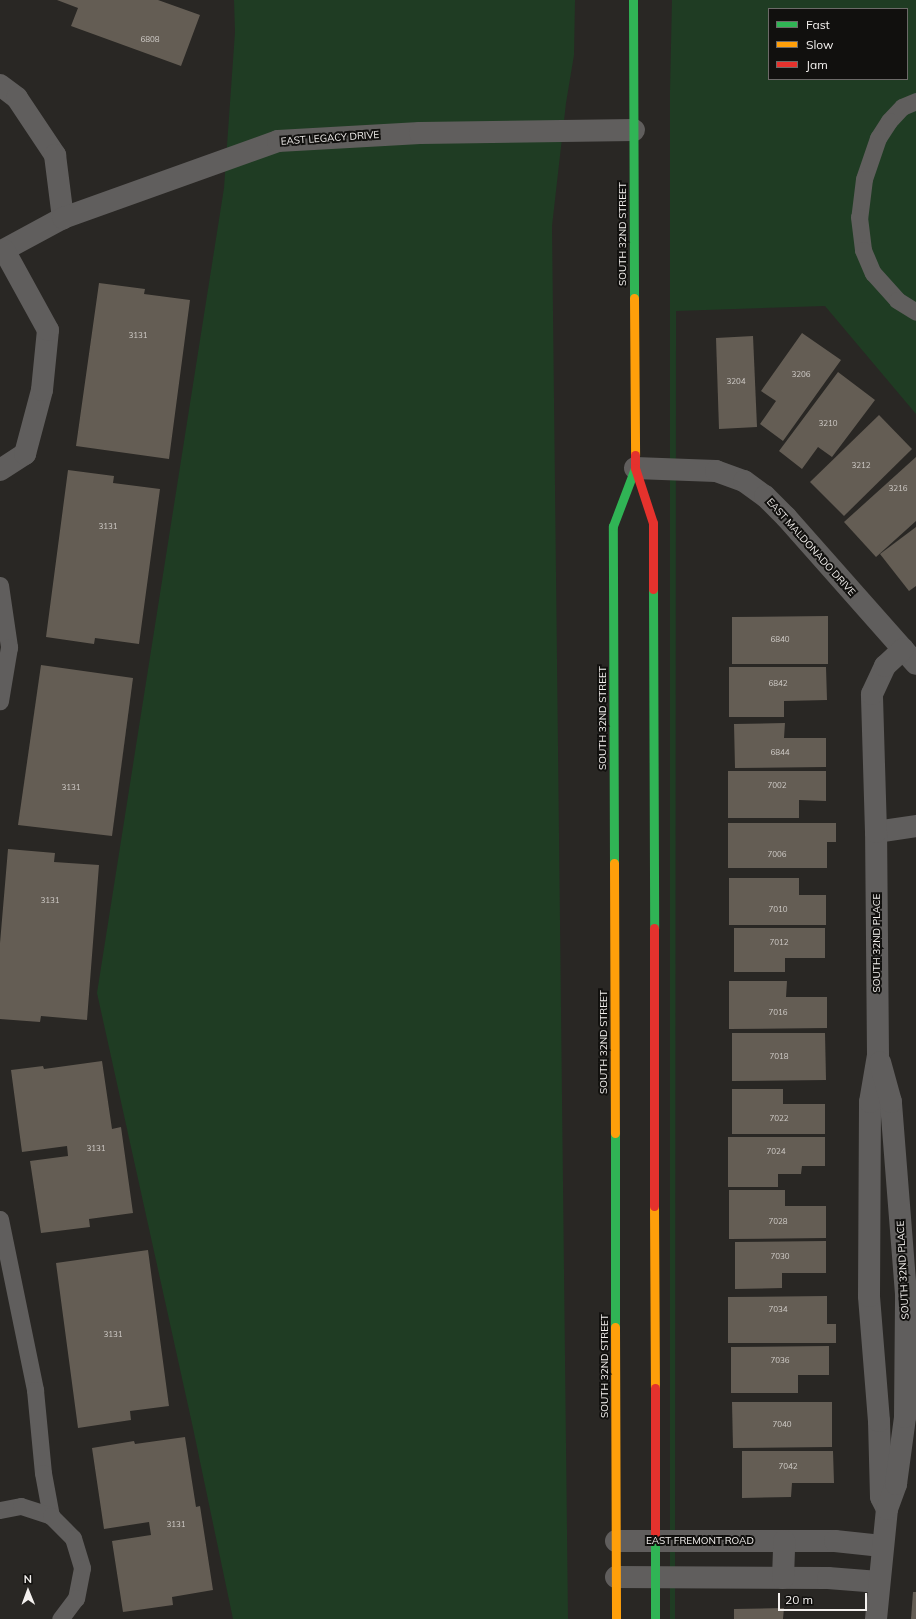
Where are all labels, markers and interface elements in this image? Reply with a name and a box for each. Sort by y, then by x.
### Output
legend [768,8,908,80]
text: Fast [806,17,830,32]
house number: 6808 [140,35,160,45]
text: Slow [806,37,834,52]
text: Jam [806,57,828,72]
street label: EAST LEGACY DRIVE [280,129,380,147]
street label: SOUTH 32ND STREET [617,182,629,286]
house number: 3131 [128,331,148,341]
house number: 3206 [791,370,811,380]
house number: 3204 [726,377,746,387]
house number: 3210 [818,419,838,429]
house number: 3212 [851,461,871,471]
house number: 3216 [888,484,908,494]
street label: EAST MALDONADO DRIVE [764,496,858,598]
house number: 3131 [98,522,118,532]
house number: 6840 [770,635,790,645]
street label: SOUTH 32ND STREET [597,666,609,770]
house number: 6842 [768,679,788,689]
house number: 6844 [770,748,790,758]
house number: 7002 [767,781,787,791]
house number: 3131 [61,783,81,793]
house number: 7006 [767,850,787,860]
street label: SOUTH 32ND PLACE [871,894,883,992]
house number: 3131 [40,896,60,906]
house number: 7010 [768,905,788,915]
house number: 7012 [769,938,789,948]
street label: SOUTH 32ND STREET [598,990,610,1094]
house number: 7016 [768,1008,788,1018]
house number: 7018 [769,1052,789,1062]
house number: 7022 [769,1114,789,1124]
house number: 3131 [86,1144,106,1154]
house number: 7024 [766,1147,786,1157]
house number: 7028 [768,1217,788,1227]
street label: SOUTH 32ND PLACE [894,1220,912,1320]
house number: 7030 [770,1252,790,1262]
house number: 7034 [768,1305,788,1315]
street label: SOUTH 32ND STREET [599,1314,611,1418]
house number: 3131 [103,1330,123,1340]
house number: 7036 [770,1356,790,1366]
house number: 7040 [772,1420,792,1430]
house number: 7042 [778,1462,798,1472]
house number: 3131 [166,1520,186,1530]
street label: EAST FREMONT ROAD [646,1535,754,1547]
north arrow [8,1571,48,1611]
text: N [24,1572,32,1586]
scale bar [780,1585,869,1611]
text: 20 m [785,1592,813,1607]

